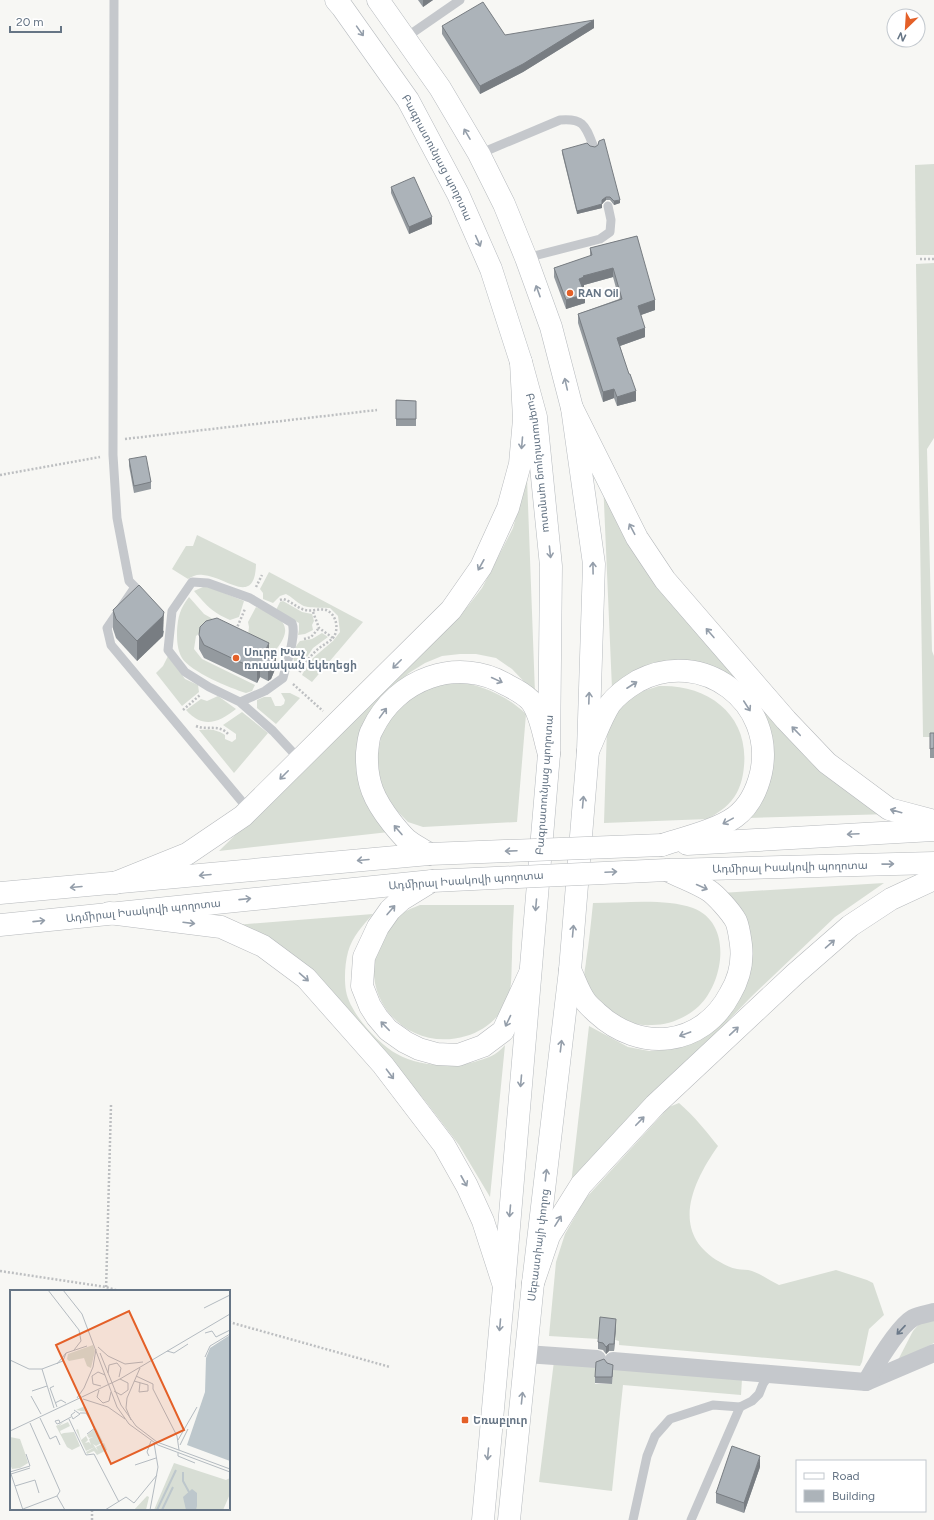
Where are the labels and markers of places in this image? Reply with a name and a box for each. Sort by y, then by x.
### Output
place label: RAN Oil [578,287,619,300]
marker: RAN Oil [565,288,575,298]
place label: Սուրբ Խաչ ռուսական եկեղեցի [244,646,357,672]
marker: Սուրբ Խաչ ռուսական եկեղեցի [231,653,241,663]
place label: Եռաբլուր [473,1414,528,1427]
marker: Եռաբլուր [460,1415,470,1425]

